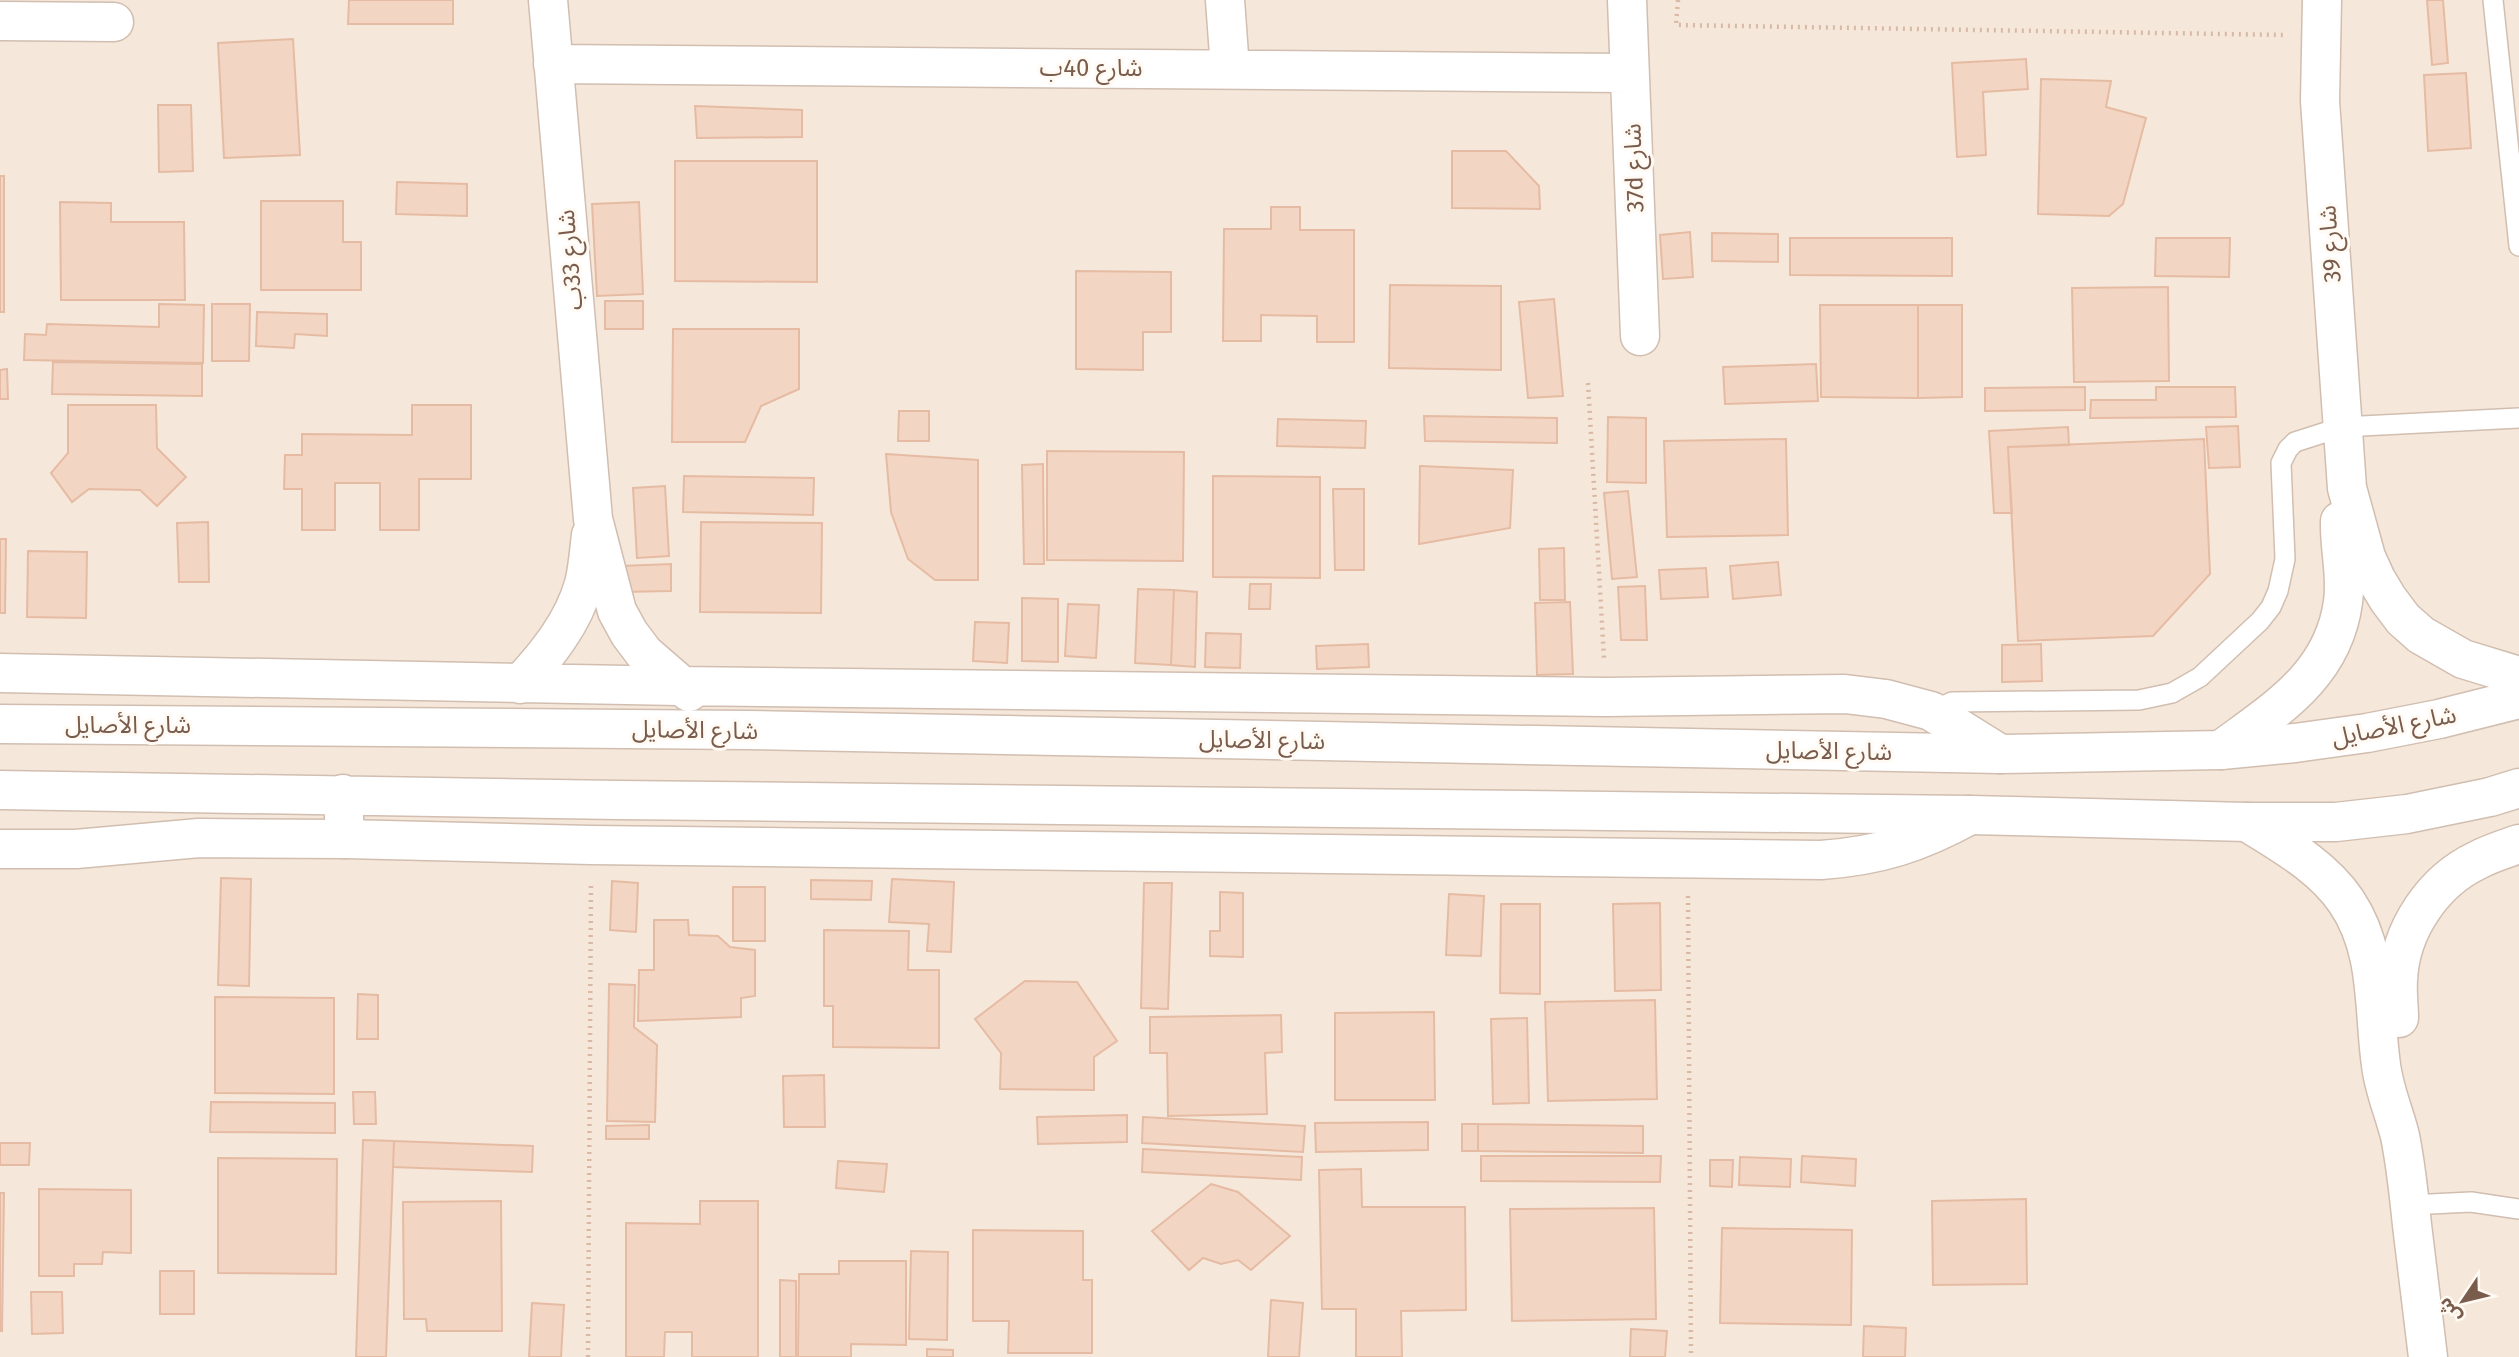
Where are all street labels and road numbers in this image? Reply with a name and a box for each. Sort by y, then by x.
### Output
street label: شارع 40ب [1039,54,1143,85]
street label: 37d شارع [1618,123,1653,213]
street label: شارع 39 [2313,204,2350,284]
street label: شارع 33ب [552,208,591,311]
street label: شارع الأصايل [2329,700,2459,755]
street label: شارع الأصايل [65,711,191,742]
street label: شارع الأصايل [632,715,758,748]
street label: شارع الأصايل [1199,725,1325,758]
street label: شارع الأصايل [1766,736,1892,769]

